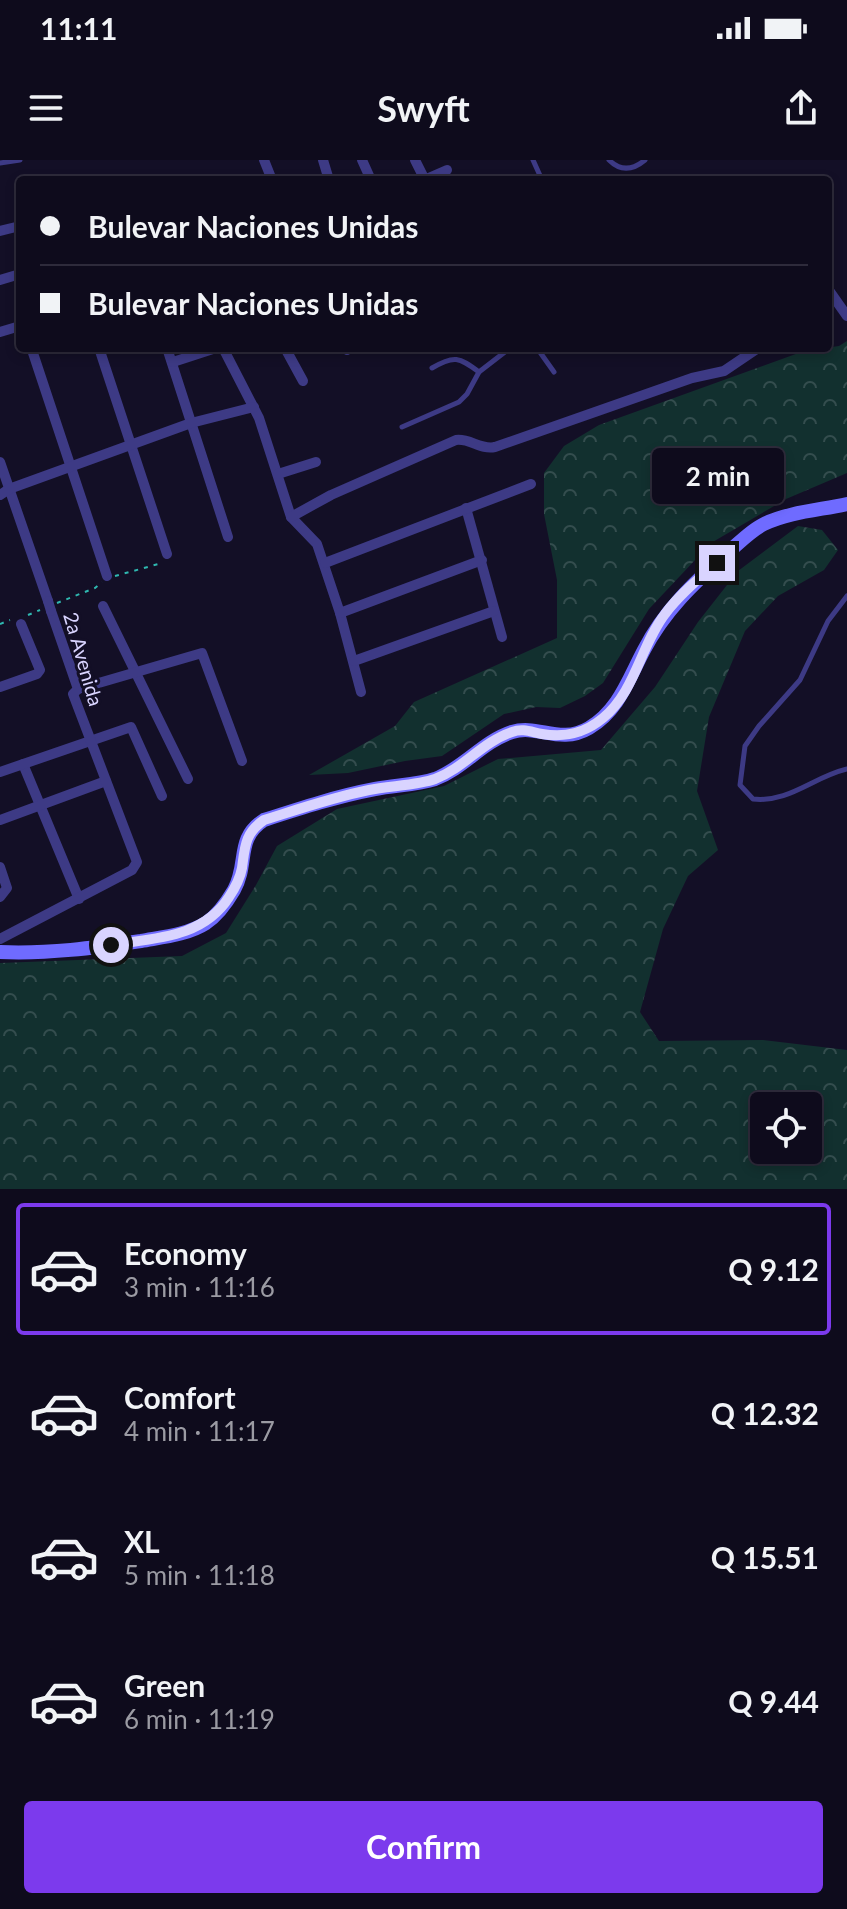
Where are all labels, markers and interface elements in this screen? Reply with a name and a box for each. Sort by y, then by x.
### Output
text: 11:11 [40,10,117,46]
icon: menu [24,86,68,130]
text: Swyft [377,86,470,130]
icon: share [779,86,823,130]
text: Bulevar Naciones Unidas [88,208,418,244]
text: Bulevar Naciones Unidas [88,285,418,321]
callout: 2 min [651,447,783,503]
text: 2 min [686,460,750,492]
route end [699,545,735,581]
street label: 2a Avenida [59,609,109,709]
route start [93,927,129,963]
map controls [750,1092,822,1164]
button: locate [750,1092,822,1164]
icon: car [28,1233,100,1305]
text: Economy [124,1235,247,1271]
text: Q 9.12 [728,1251,819,1287]
text: 3 min · 11:16 [124,1271,275,1303]
icon: car [28,1377,100,1449]
text: Comfort [124,1379,236,1415]
text: Q 12.32 [711,1395,819,1431]
text: 4 min · 11:17 [124,1415,275,1447]
icon: car [28,1521,100,1593]
text: XL [124,1523,160,1559]
text: Q 15.51 [711,1539,819,1575]
text: 5 min · 11:18 [124,1559,275,1591]
icon: car [28,1665,100,1737]
text: Green [124,1667,205,1703]
text: Q 9.44 [728,1683,819,1719]
text: 6 min · 11:19 [124,1703,275,1735]
button: Confirm [24,1801,823,1893]

